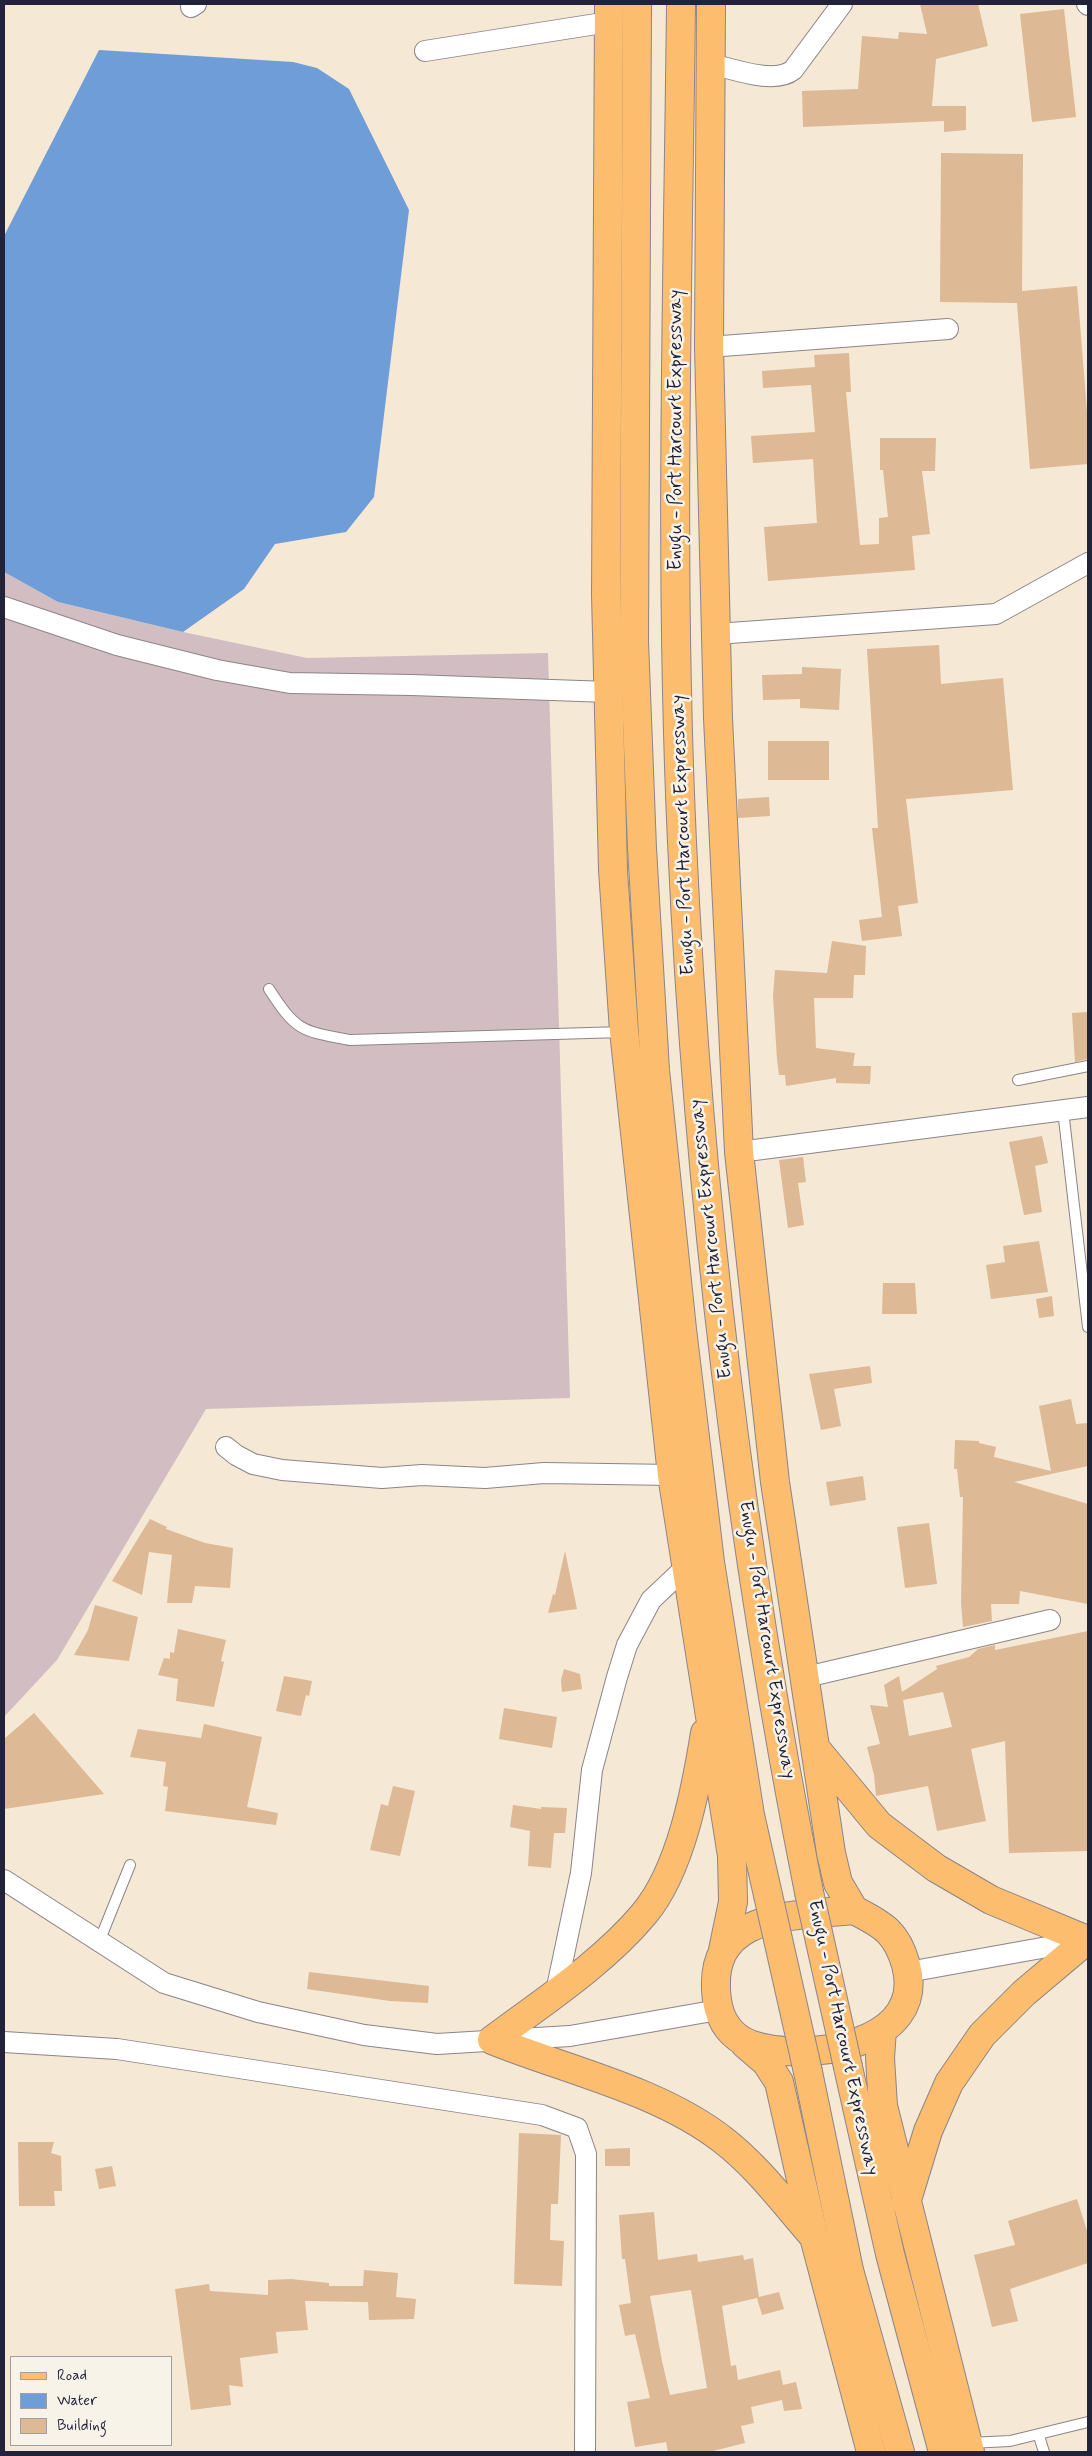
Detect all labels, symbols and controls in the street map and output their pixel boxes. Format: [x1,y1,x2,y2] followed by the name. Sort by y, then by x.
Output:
[666,289,688,571] street label: Enugu - Port Harcourt Expressway
[668,694,700,976] street label: Enugu - Port Harcourt Expressway
[686,1098,738,1380] street label: Enugu - Port Harcourt Expressway
[733,1499,799,1781] street label: Enugu - Port Harcourt Expressway
[802,1898,882,2178] street label: Enugu - Port Harcourt Expressway
[10,2356,172,2446] legend
[57,2366,87,2386] text: Road
[57,2391,97,2411] text: Water
[57,2416,107,2436] text: Building

